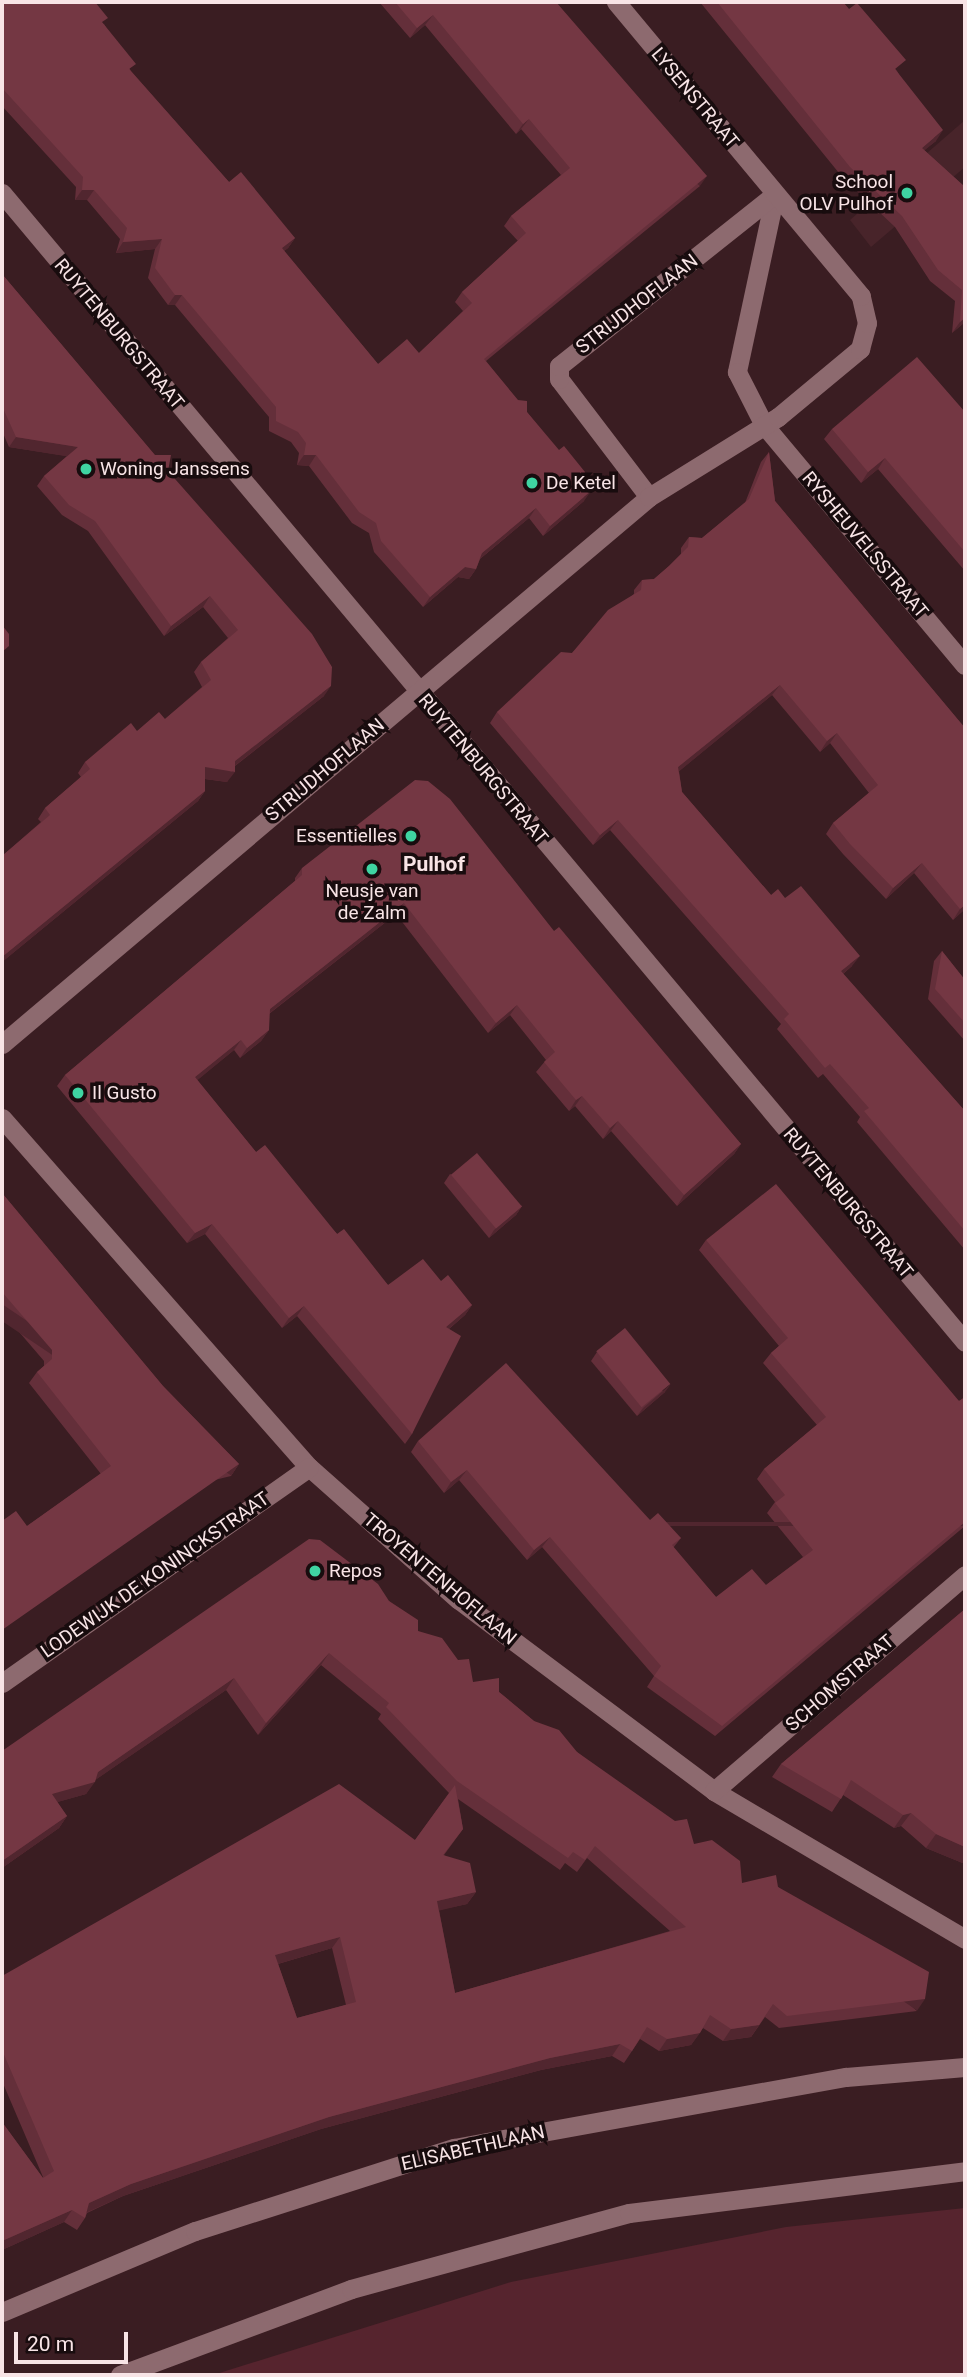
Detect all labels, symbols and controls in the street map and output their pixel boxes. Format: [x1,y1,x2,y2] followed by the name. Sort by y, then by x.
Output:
[646,43,744,153] street label: LYSENSTRAAT
[800,171,893,215] place label: School OLV Pulhof
[899,185,915,201] marker: School OLV Pulhof
[572,249,702,359] street label: STRIJDHOFLAAN
[49,254,189,414] street label: RUYTENBURGSTRAAT
[100,458,250,480] place label: Woning Janssens
[78,461,94,477] marker: Woning Janssens
[797,467,933,623] street label: RYSHEUVELSSTRAAT
[546,472,616,494] place label: De Ketel
[524,475,540,491] marker: De Ketel
[413,689,553,849] street label: RUYTENBURGSTRAAT
[261,714,389,826] street label: STRIJDHOFLAAN
[296,825,397,847] place label: Essentielles
[403,828,419,844] marker: Essentielles
[403,851,465,877] district label: Pulhof
[364,861,380,877] marker: Neusje van de Zalm
[325,880,419,924] place label: Neusje van de Zalm
[92,1082,157,1104] place label: Il Gusto
[70,1085,86,1101] marker: Il Gusto
[778,1123,918,1283] street label: RUYTENBURGSTRAAT
[36,1487,274,1663] street label: LODEWIJK DE KONINCKSTRAAT
[359,1508,521,1650] street label: TROYENTENHOFLAAN
[329,1560,382,1582] place label: Repos
[307,1563,323,1579] marker: Repos
[781,1630,899,1736] street label: SCHOMSTRAAT
[399,2120,547,2176] street label: ELISABETHLAAN
[18,2318,131,2362] scale bar
[27,2332,74,2356] text: 20 m

